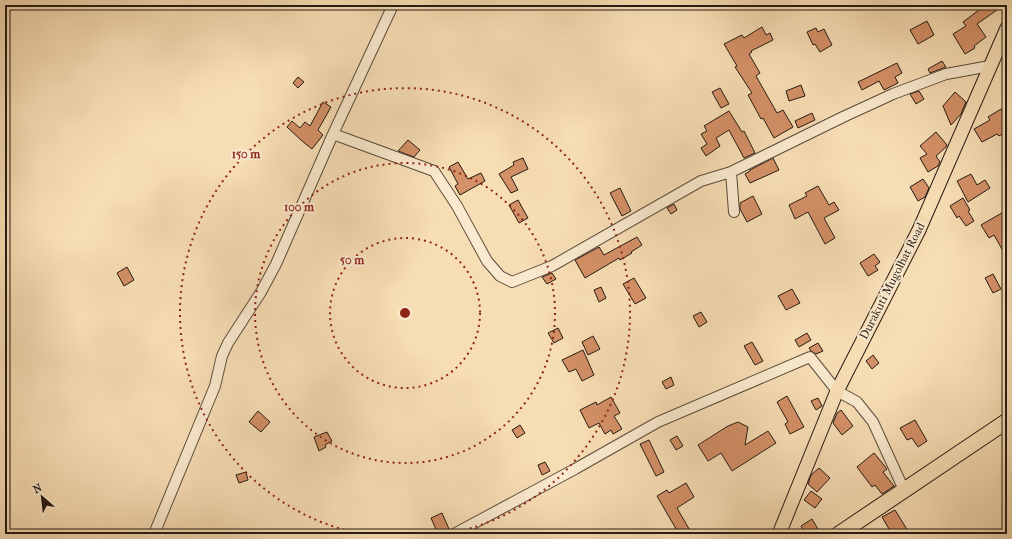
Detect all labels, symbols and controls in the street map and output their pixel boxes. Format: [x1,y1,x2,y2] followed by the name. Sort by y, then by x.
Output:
[232,147,261,161] text: 150 m
[284,200,315,214] text: 100 m
[856,220,928,342] street label: Durakuti Mugolhat Road
[340,253,365,267] text: 50 m
[398,306,412,320] centre of rings
[22,477,62,517] north arrow
[31,481,45,496] text: N

